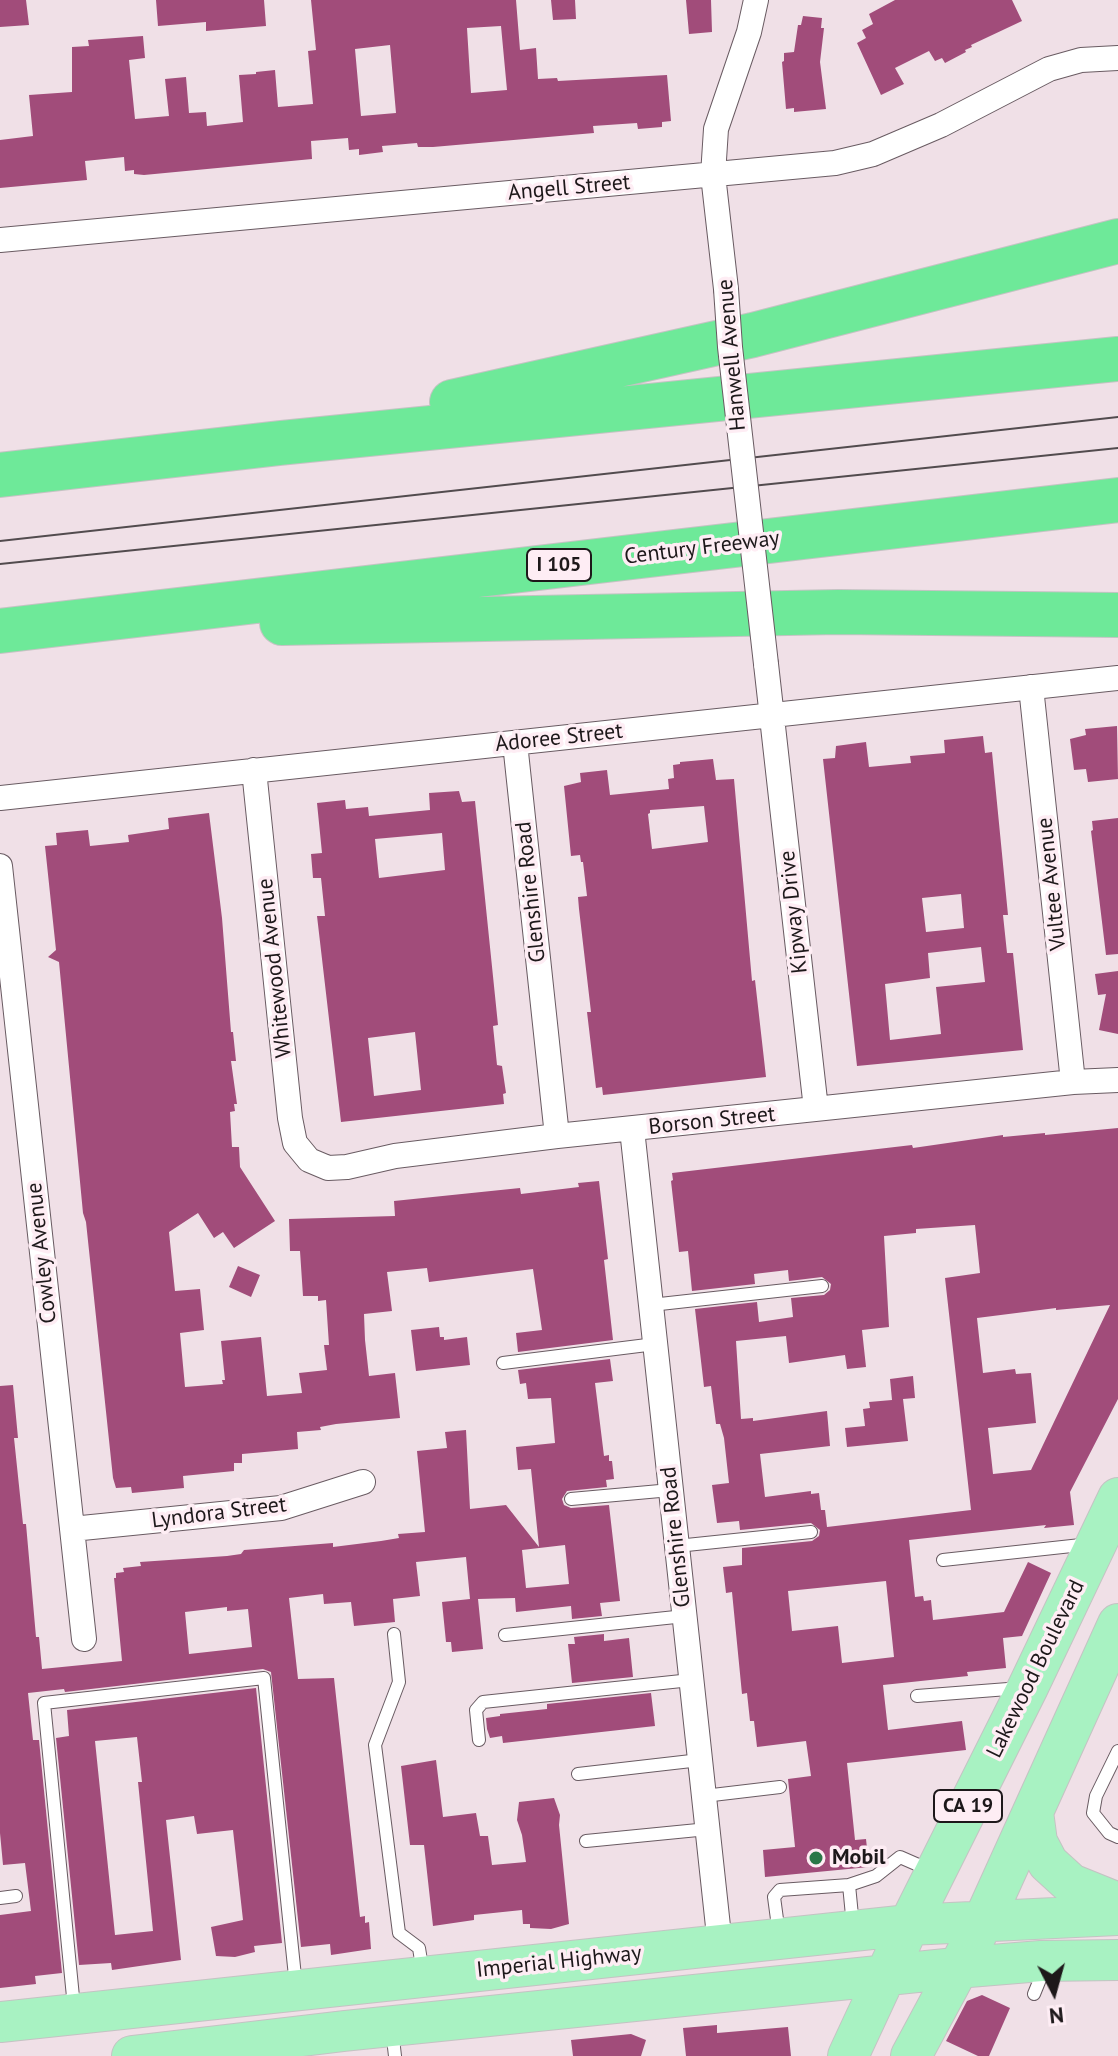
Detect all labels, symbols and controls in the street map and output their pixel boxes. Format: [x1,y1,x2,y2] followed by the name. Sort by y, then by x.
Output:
[507,169,631,207] street label: Angell Street
[712,278,752,432] street label: Hanwell Avenue
[623,525,781,571] street label: Century Freeway
[527,549,591,581] road number: I 105
[494,718,624,758] street label: Adoree Street
[1032,816,1072,952] street label: Vultee Avenue
[510,820,552,964] street label: Glenshire Road
[774,849,814,975] street label: Kipway Drive
[252,877,298,1059] street label: Whitewood Avenue
[647,1101,777,1141] street label: Borson Street
[21,1181,63,1325] street label: Cowley Avenue
[655,1465,697,1609] street label: Glenshire Road
[150,1492,288,1534] street label: Lyndora Street
[981,1576,1091,1762] street label: Lakewood Boulevard
[934,1790,1002,1822] road number: CA 19
[832,1845,886,1871] place label: Mobil
[807,1849,825,1867] marker: Mobil
[475,1940,643,1984] street label: Imperial Highway
[1014,1952,1094,2032] north arrow
[1048,2001,1065,2031] text: N

